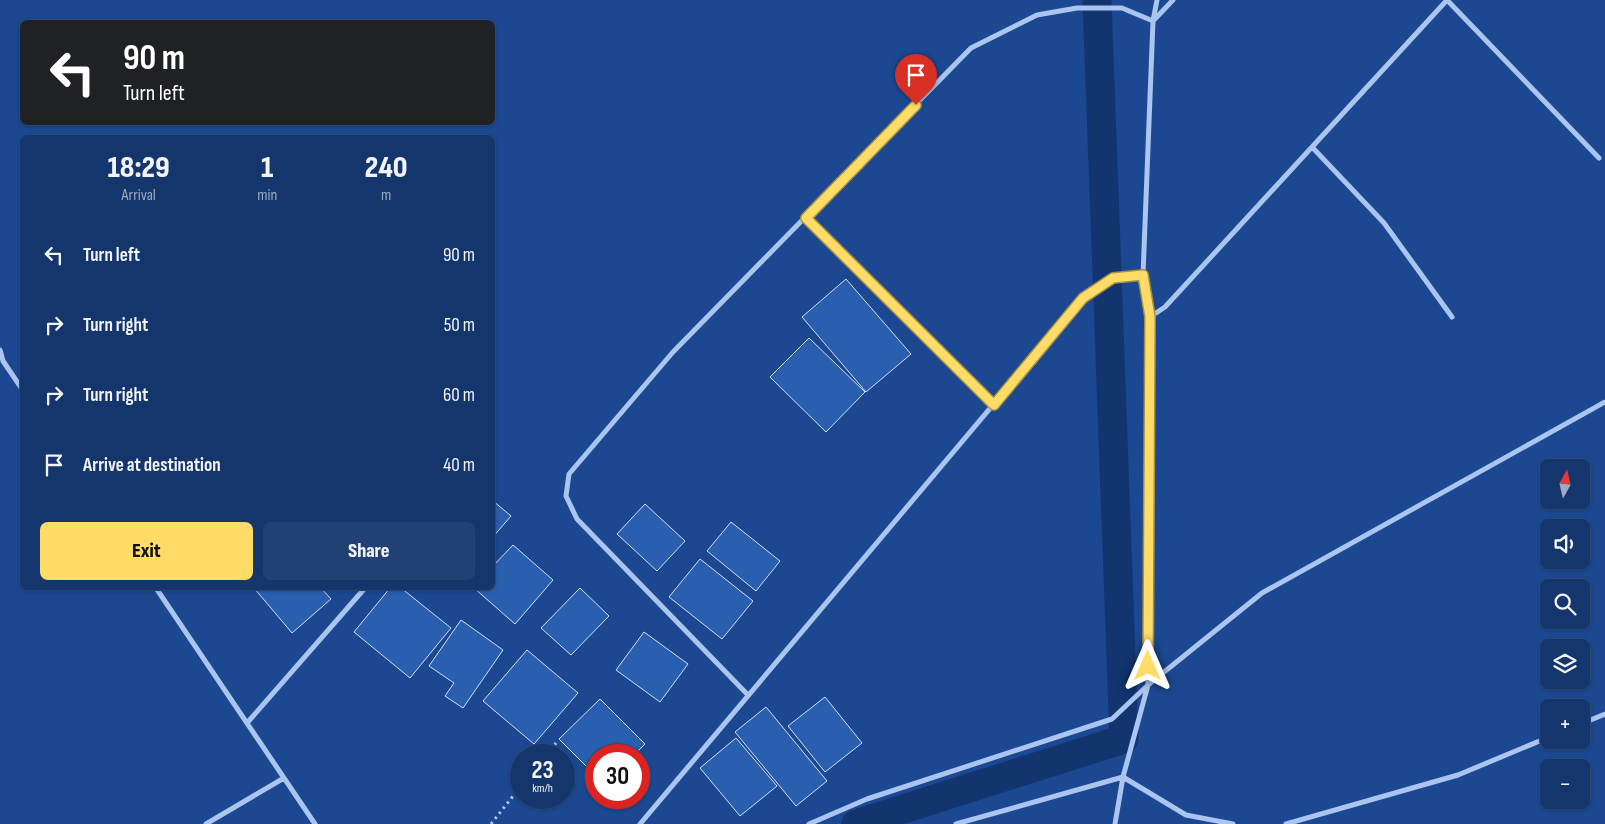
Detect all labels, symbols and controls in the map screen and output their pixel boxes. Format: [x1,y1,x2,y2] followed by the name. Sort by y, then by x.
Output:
[123,37,185,80] text: 90 m
[40,40,105,105] icon: left
[895,54,937,105] pin
[902,61,930,89] icon: arrive
[123,80,185,107] text: Turn left
[107,150,170,186] text: 18:29
[261,150,273,186] text: 1
[365,150,408,186] text: 240
[121,186,156,205] text: Arrival
[257,186,277,205] text: min
[381,186,391,205] text: m
[40,241,68,269] icon: left
[83,244,140,267] text: Turn left
[443,244,475,267] text: 90 m
[40,311,68,339] icon: right
[83,314,148,337] text: Turn right
[444,314,475,337] text: 50 m
[40,381,68,409] icon: right
[83,384,148,407] text: Turn right
[443,384,475,407] text: 60 m
[40,451,68,479] icon: arrive
[83,454,221,477] text: Arrive at destination
[443,454,475,477] text: 40 m
[1540,459,1590,509] north arrow
[1540,459,1590,809] map controls
[1540,519,1590,569] button: sound
[40,522,253,580] button: Exit
[263,522,475,580] button: Share
[1540,579,1590,629] button: search
[1121,639,1173,691] position arrow
[1540,639,1590,689] button: layers
[1540,699,1590,749] button: +
[585,744,650,809] speed limit sign: 30
[531,755,554,786] text: 23
[1540,759,1590,809] button: −
[532,781,553,796] text: km/h

